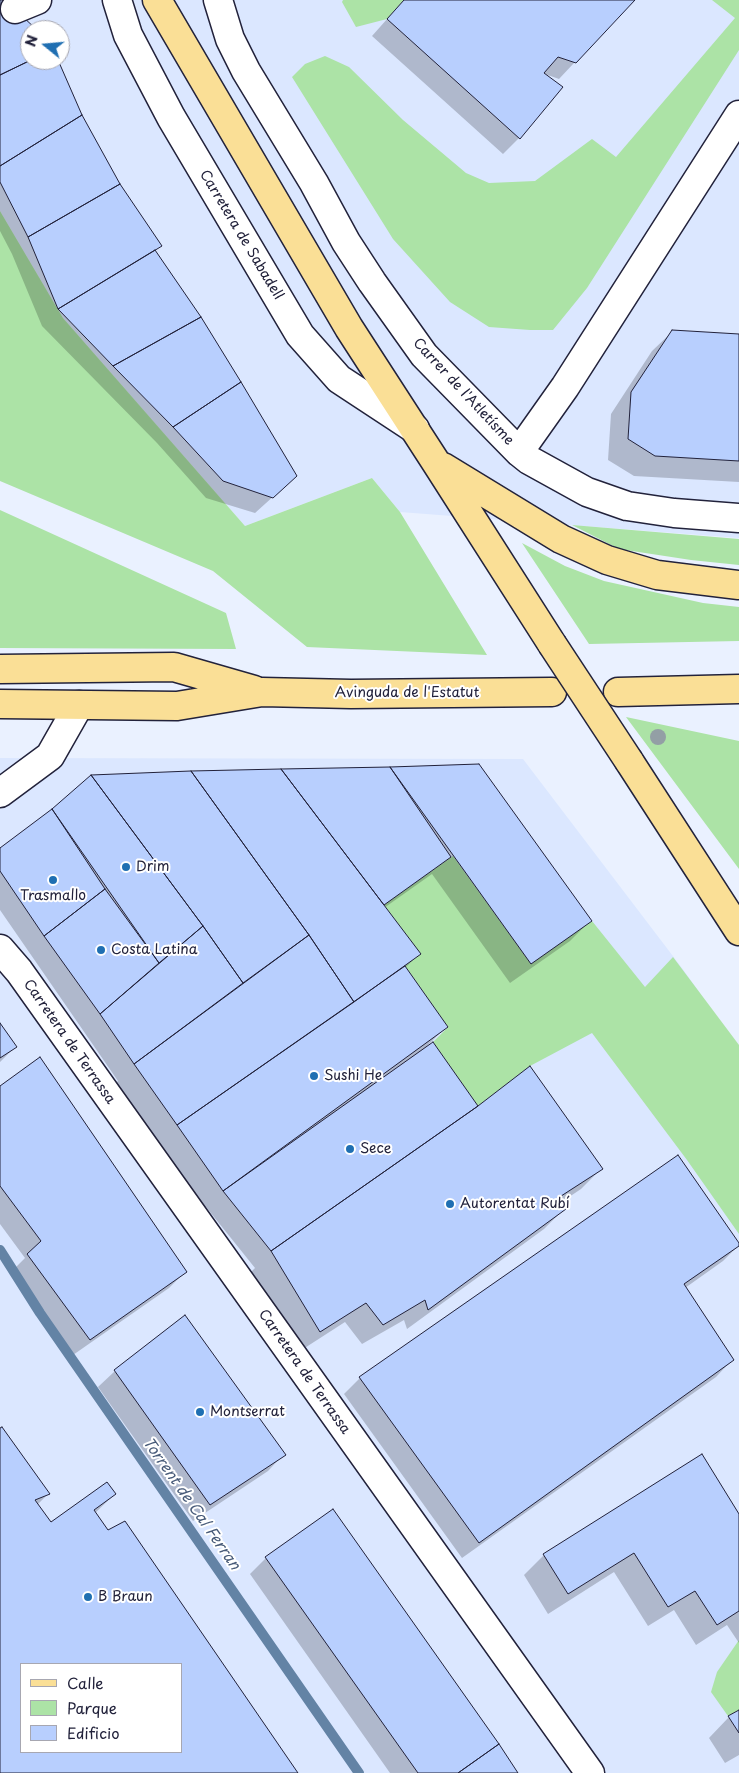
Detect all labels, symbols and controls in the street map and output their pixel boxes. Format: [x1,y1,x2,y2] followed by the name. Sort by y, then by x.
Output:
[20,20,70,70] north arrow
[19,32,43,49] text: N
[196,167,286,303] street label: Carretera de Sabadell
[409,335,517,449] street label: Carrer de l'Atletísme
[335,685,479,701] street label: Avinguda de l'Estatut
[136,859,170,875] place label: Drim
[120,861,132,873] marker: Drim
[47,874,59,886] marker: Trasmallo
[20,888,86,904] place label: Trasmallo
[111,942,197,958] place label: Costa Latina
[95,944,107,956] marker: Costa Latina
[20,976,118,1108] street label: Carretera de Terrassa
[324,1068,382,1084] place label: Sushi He
[308,1070,320,1082] marker: Sushi He
[360,1141,391,1157] place label: Sece
[344,1143,356,1155] marker: Sece
[460,1196,570,1212] place label: Autorentat Rubí
[444,1198,456,1210] marker: Autorentat Rubí
[255,1306,353,1438] street label: Carretera de Terrassa
[210,1404,285,1420] place label: Montserrat
[194,1406,206,1418] marker: Montserrat
[138,1434,244,1574] water label: Torrent de Cal Ferran
[98,1589,153,1605] place label: B Braun
[82,1591,94,1603] marker: B Braun
[20,1663,182,1753] legend
[67,1671,104,1694] text: Calle
[67,1696,117,1719] text: Parque
[67,1721,120,1744] text: Edificio

